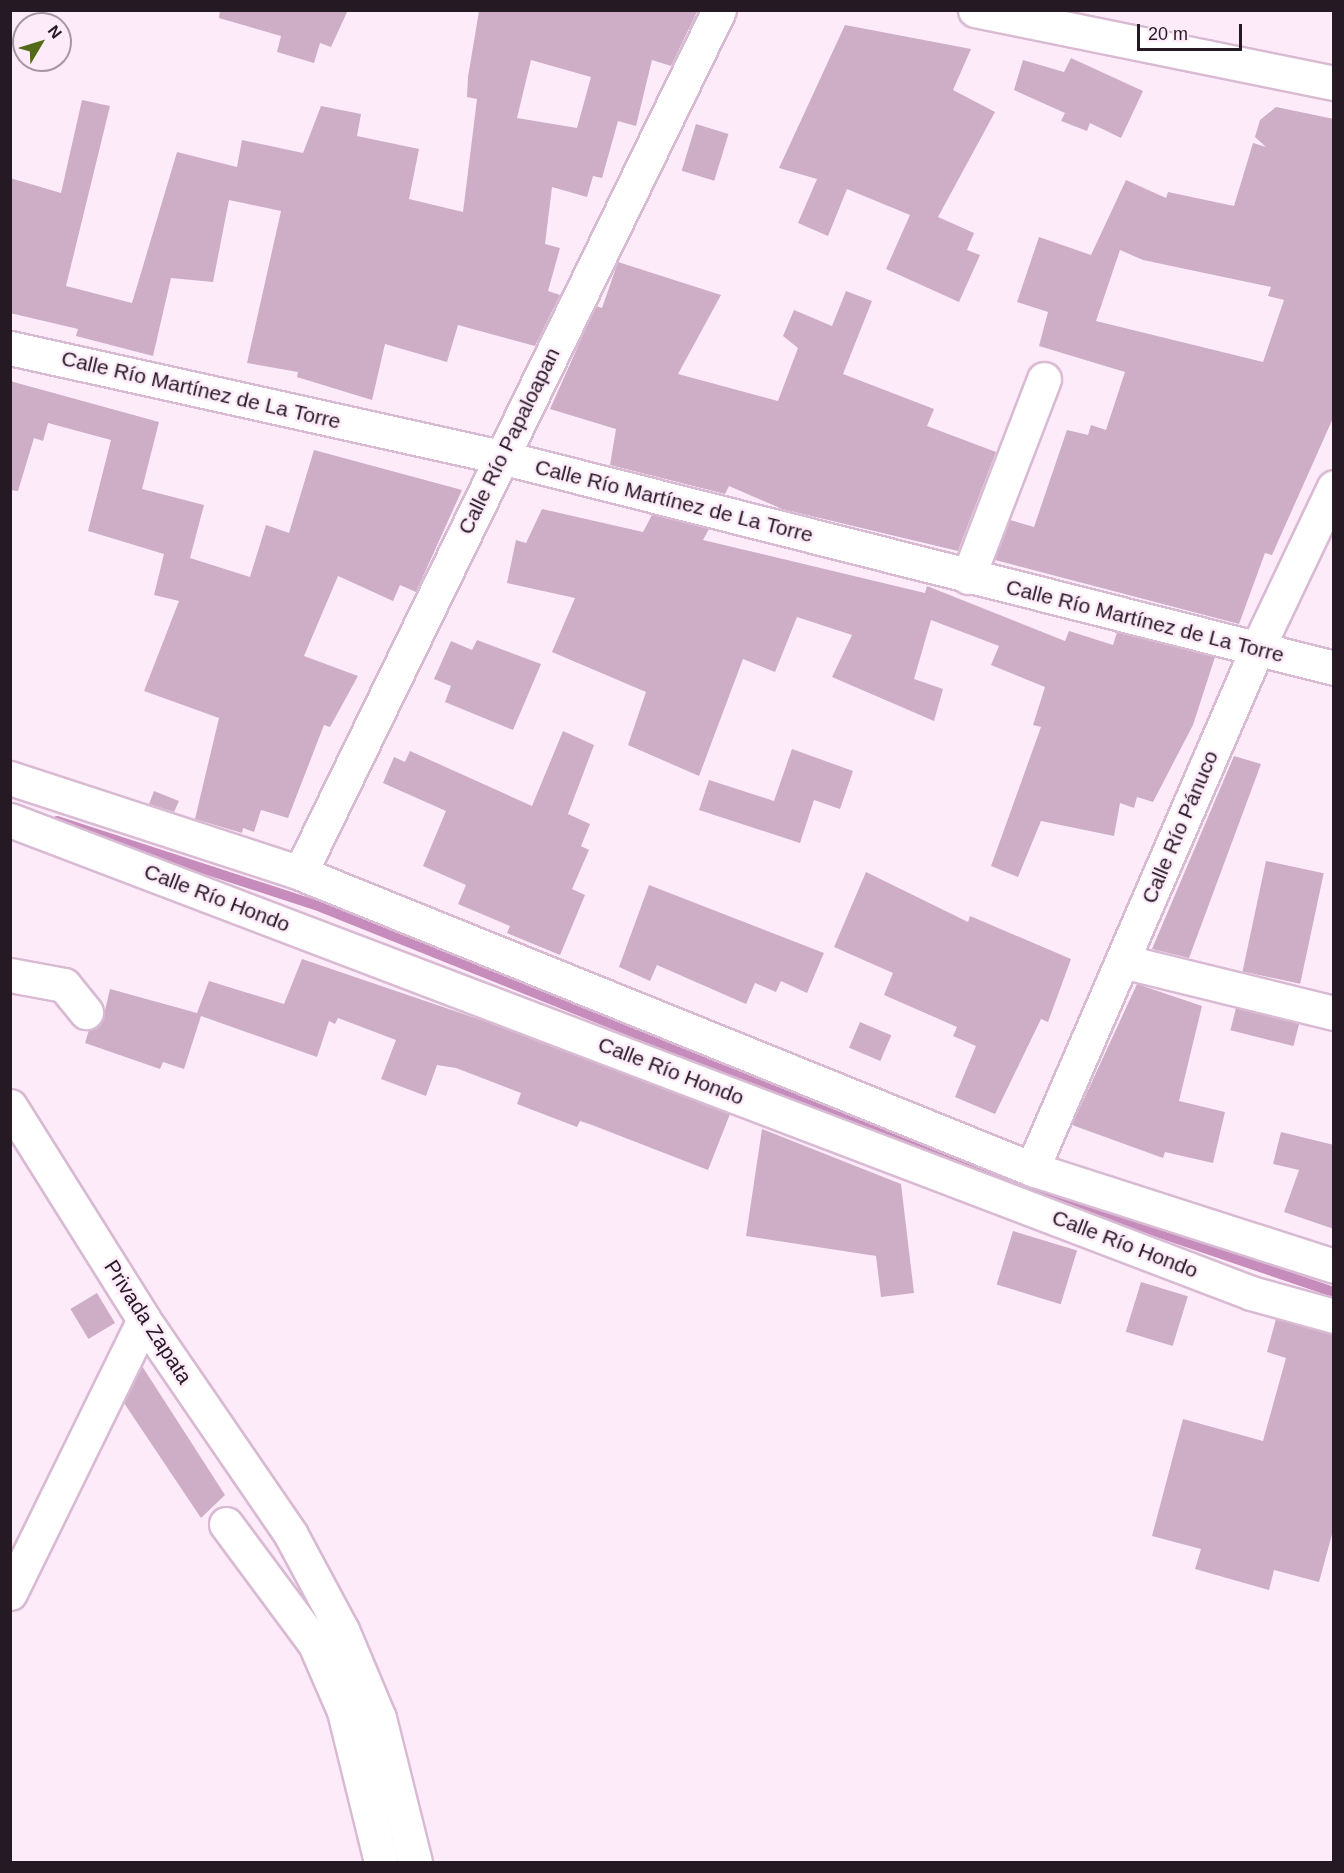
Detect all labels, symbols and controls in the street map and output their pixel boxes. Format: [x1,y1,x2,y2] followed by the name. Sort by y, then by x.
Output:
[12,12,72,72] north arrow
[1140,12,1245,50] scale bar
[45,22,65,42] text: N
[1148,24,1188,44] text: 20 m
[453,344,565,538] street label: Calle Río Papaloapan
[59,346,343,434] street label: Calle Río Martínez de La Torre
[532,454,816,548] street label: Calle Río Martínez de La Torre
[1003,574,1287,668] street label: Calle Río Martínez de La Torre
[1136,747,1224,907] street label: Calle Río Pánuco
[141,859,293,937] street label: Calle Río Hondo
[595,1032,747,1110] street label: Calle Río Hondo
[1049,1205,1201,1283] street label: Calle Río Hondo
[99,1255,197,1389] street label: Privada Zapata

